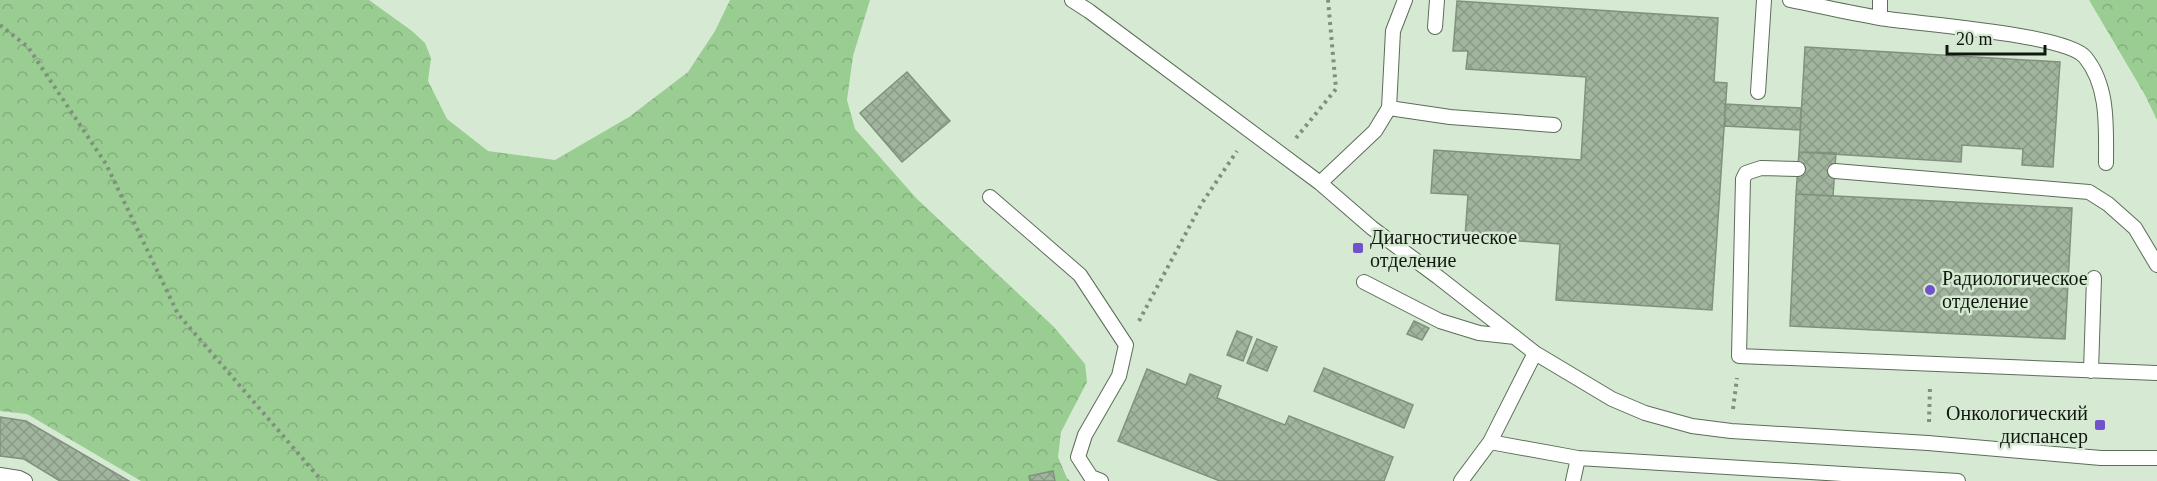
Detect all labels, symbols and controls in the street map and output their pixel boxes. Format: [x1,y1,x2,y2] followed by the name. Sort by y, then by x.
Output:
[1947,18,2044,56] scale bar
[1956,29,1993,49] text: 20 m
[1370,226,1517,272] place label: Диагностическое отделение
[1351,241,1365,255] marker: Диагностическое отделение
[1942,267,2088,313] place label: Радиологическое отделение
[1923,283,1937,297] marker: Радиологическое отделение
[1946,402,2088,448] place label: Онкологический диспансер
[2093,418,2107,432] marker: Онкологический диспансер

